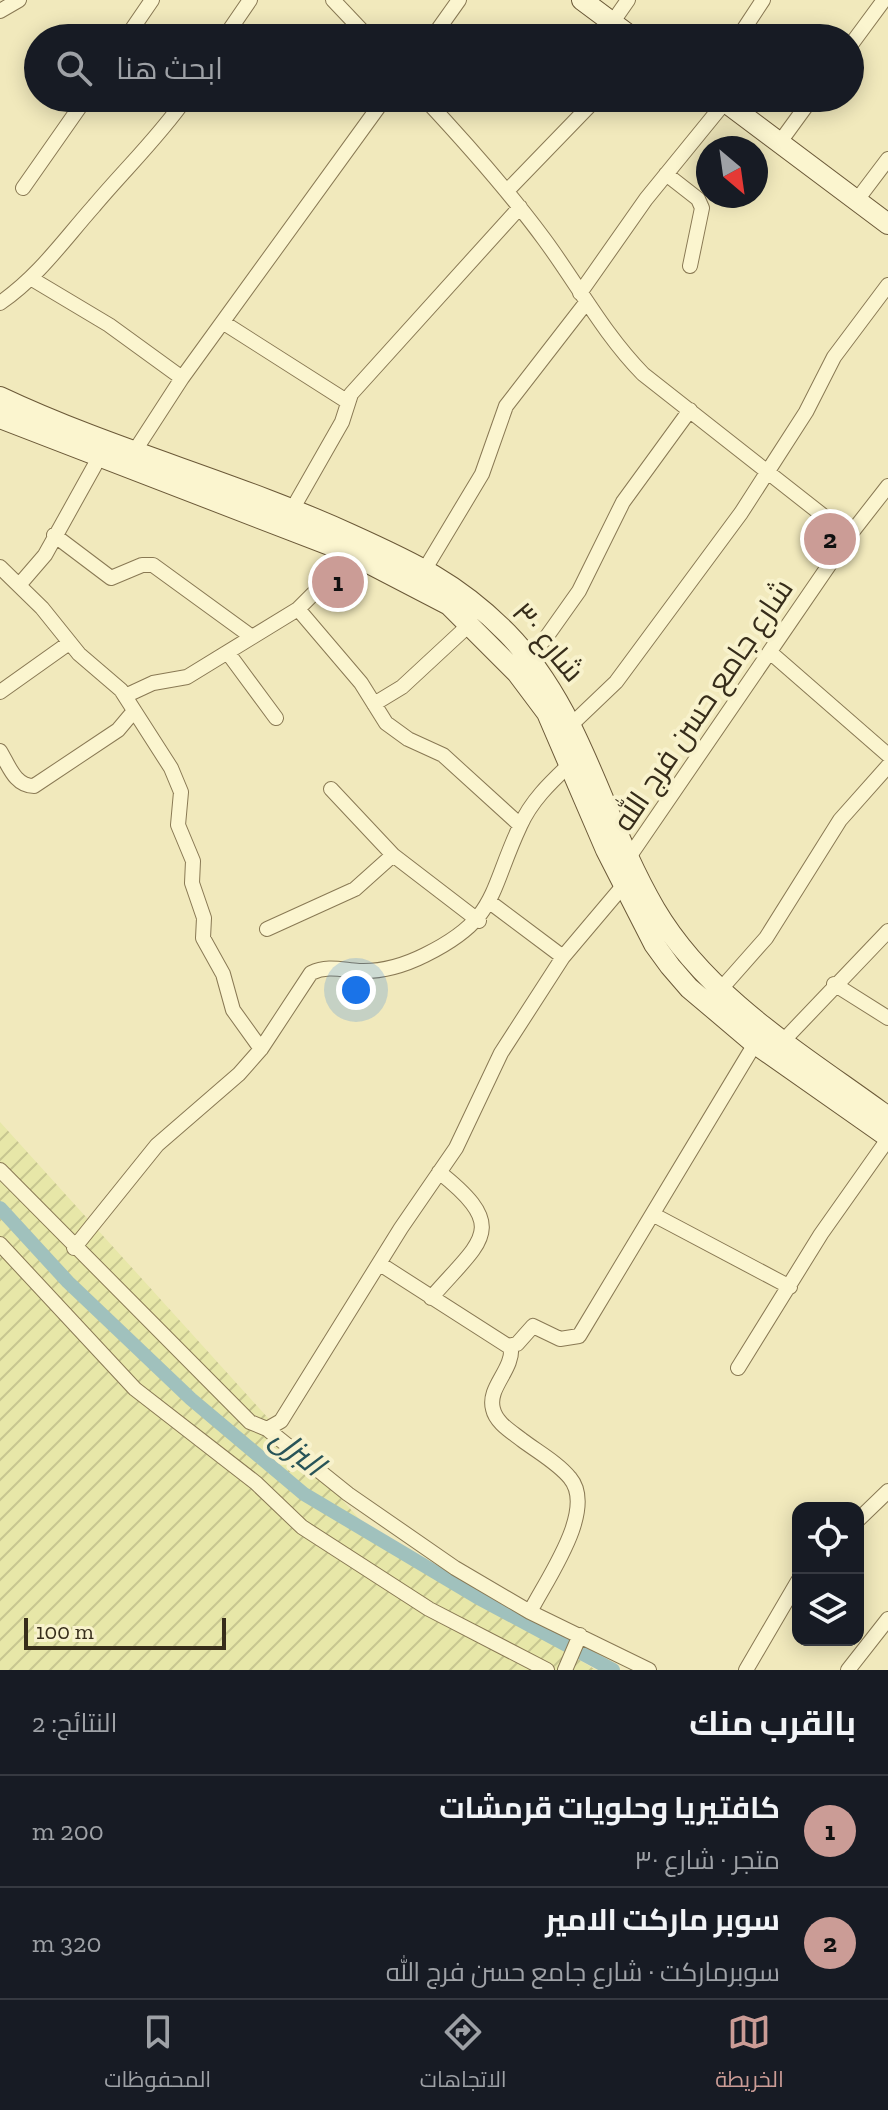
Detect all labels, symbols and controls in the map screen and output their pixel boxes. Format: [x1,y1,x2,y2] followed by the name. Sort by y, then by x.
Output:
[24,24,864,112] search box
[52,46,96,90] icon: search
[116,51,223,87] text: ابحث هنا
[696,136,768,208] north arrow
[804,509,856,569] pin: 2
[312,552,364,612] pin: 1
[604,571,802,839] street label: شارع جامع حسن فرج الله
[503,595,592,690] street label: شارع ٣٠
[336,970,376,1010] your location
[264,1418,335,1486] water label: البزل
[792,1502,864,1646] map controls
[792,1502,864,1574] button: locate
[792,1574,864,1646] button: layers
[24,1614,226,1650] scale bar
[36,1618,94,1645] text: 100 m
[689,1703,856,1744] text: بالقرب منك
[32,1707,118,1739] text: النتائج: 2
[439,1790,780,1826] text: كافتيريا وحلويات قرمشات
[32,1815,104,1847] text: 200 m
[825,1815,835,1847] text: 1
[634,1844,780,1876] text: متجر · شارع ٣٠
[545,1902,780,1938] text: سوبر ماركت الامير
[32,1927,101,1959] text: 320 m
[823,1927,837,1959] text: 2
[386,1956,780,1988] text: سوبرماركت · شارع جامع حسن فرج الله
[104,2010,211,2100] tab: المحفوظات
[420,2010,507,2100] tab: الاتجاهات
[715,2010,784,2100] tab: الخريطة

